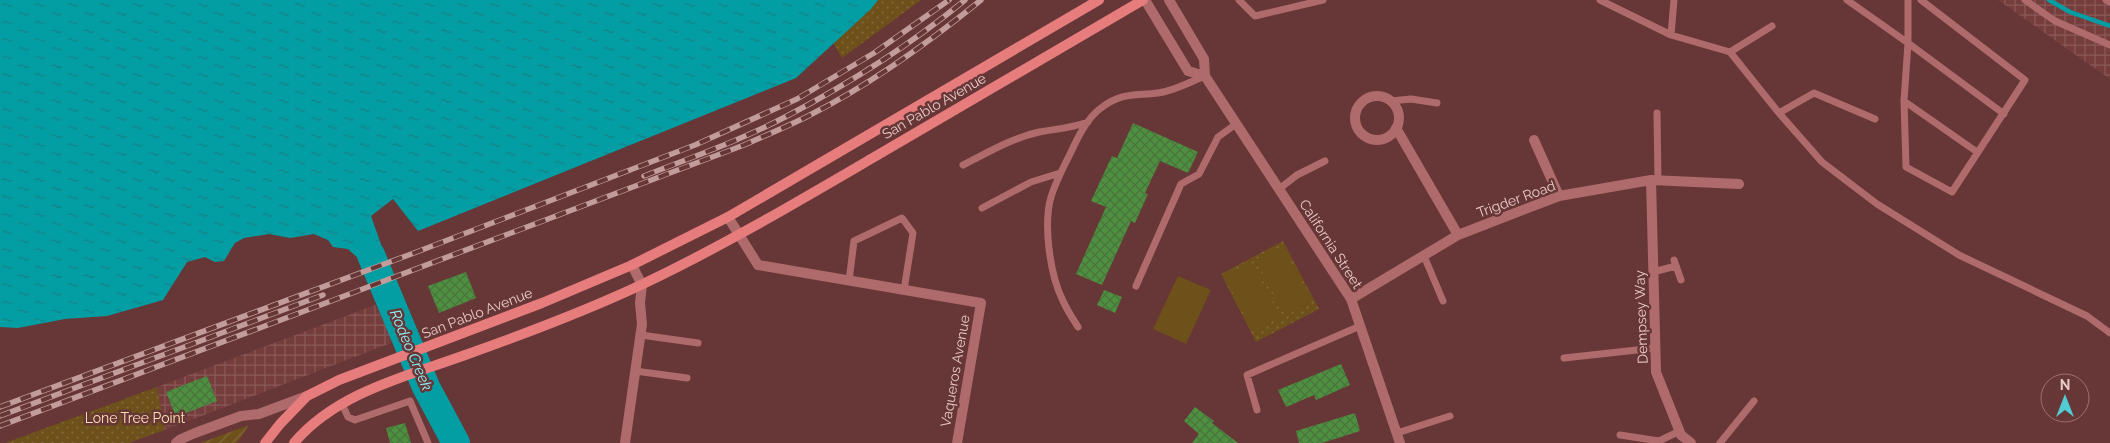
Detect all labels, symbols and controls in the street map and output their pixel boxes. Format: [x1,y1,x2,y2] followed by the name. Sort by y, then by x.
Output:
[879,70,989,142] street label: San Pablo Avenue
[1474,177,1558,221] street label: Trigder Road
[1296,196,1366,292] street label: California Street
[1631,269,1651,364] street label: Dempsey Way
[419,285,535,341] street label: San Pablo Avenue
[386,307,436,393] water label: Rodeo Creek
[937,314,973,428] street label: Vaqueros Avenue
[2040,373,2090,423] north arrow
[2060,377,2070,393] text: N
[85,410,186,426] park label: Lone Tree Point

